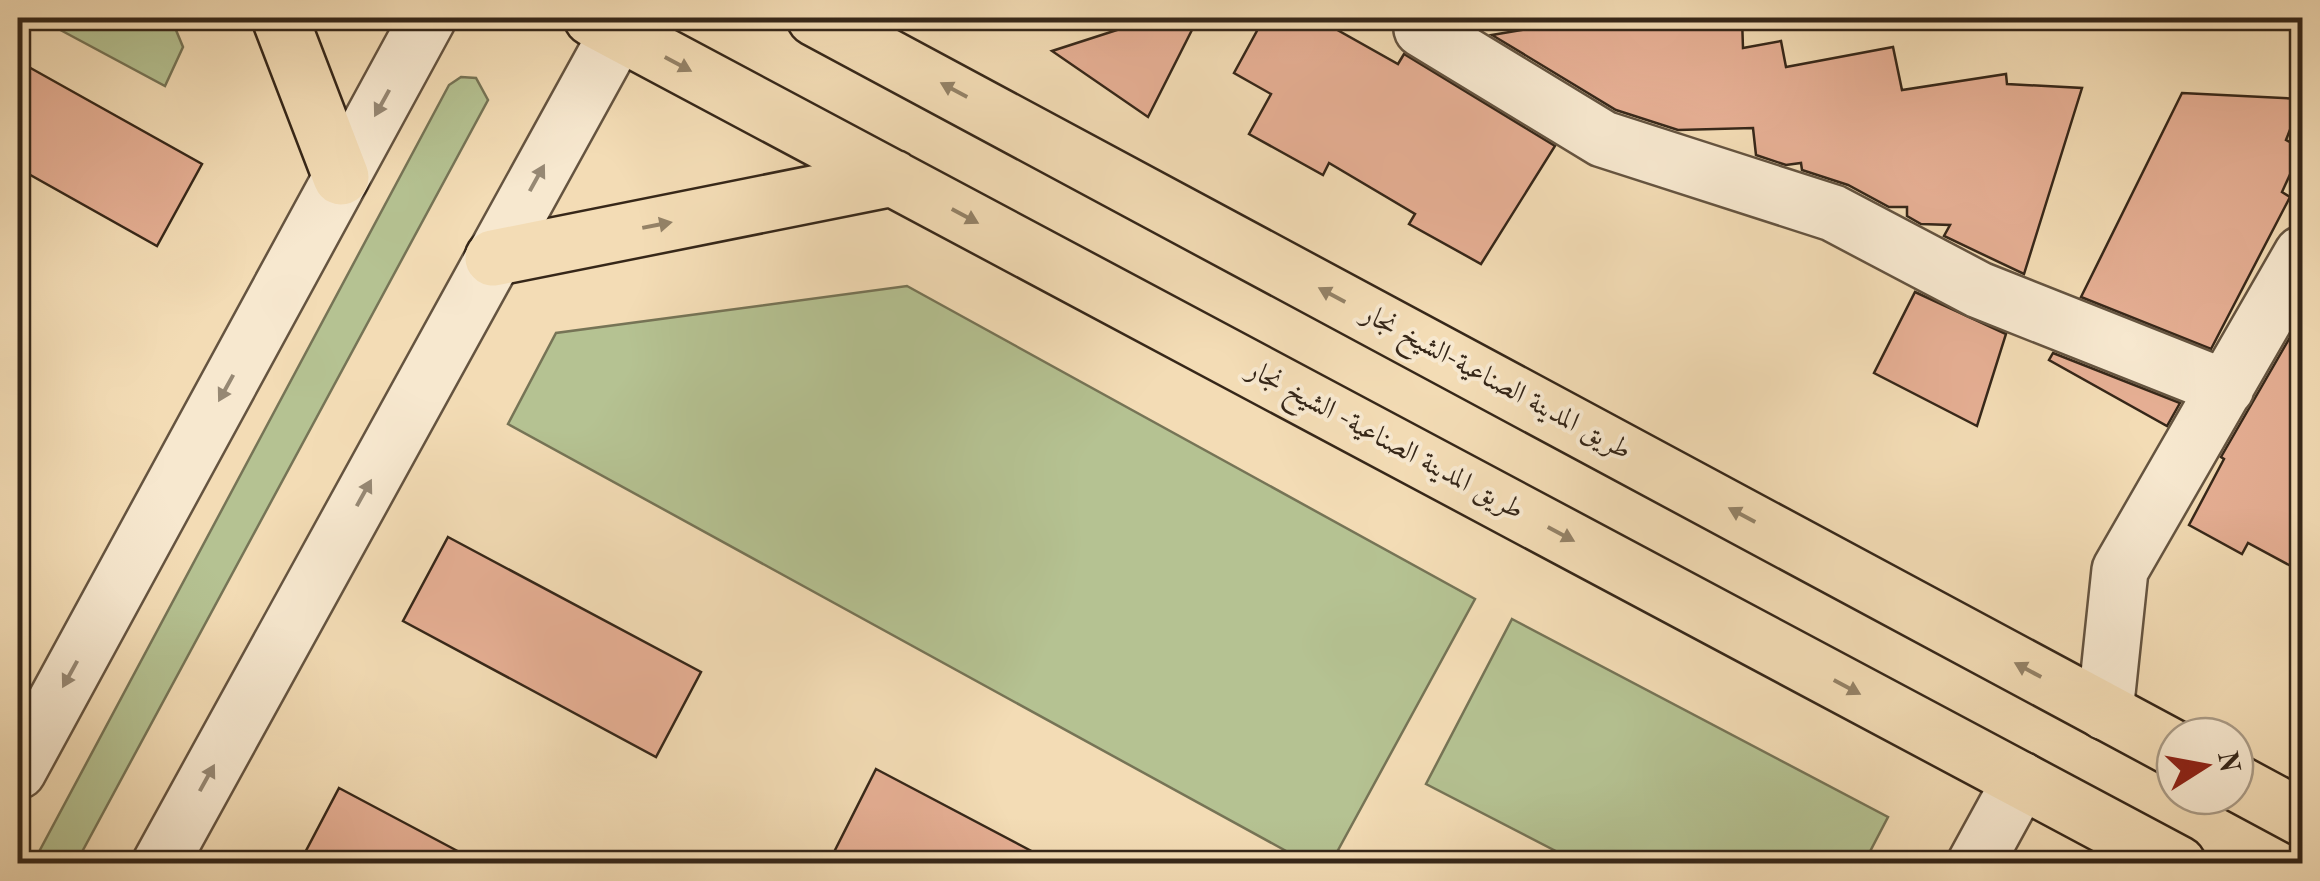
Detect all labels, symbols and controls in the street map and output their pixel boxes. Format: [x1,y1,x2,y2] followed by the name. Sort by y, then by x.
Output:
[664,55,693,72] one-way arrow
[940,82,968,100] one-way arrow
[373,89,391,117] one-way arrow
[529,163,546,192] one-way arrow
[951,207,979,225] one-way arrow
[642,217,673,233] one-way arrow
[1318,286,1347,303] one-way arrow
[1350,299,1635,473] street label: طريق المدينة الصناعية-الشيخ نجار
[1236,355,1528,533] street label: طريق المدينة الصناعية- الشيخ نجار
[218,374,235,403] one-way arrow
[355,479,372,508] one-way arrow
[1727,507,1756,524] one-way arrow
[1546,525,1575,542] one-way arrow
[62,659,79,688] one-way arrow
[2013,661,2042,678] one-way arrow
[1833,678,1862,695] one-way arrow
[2155,716,2255,816] north arrow
[2211,749,2242,776] text: N
[198,764,216,792] one-way arrow

